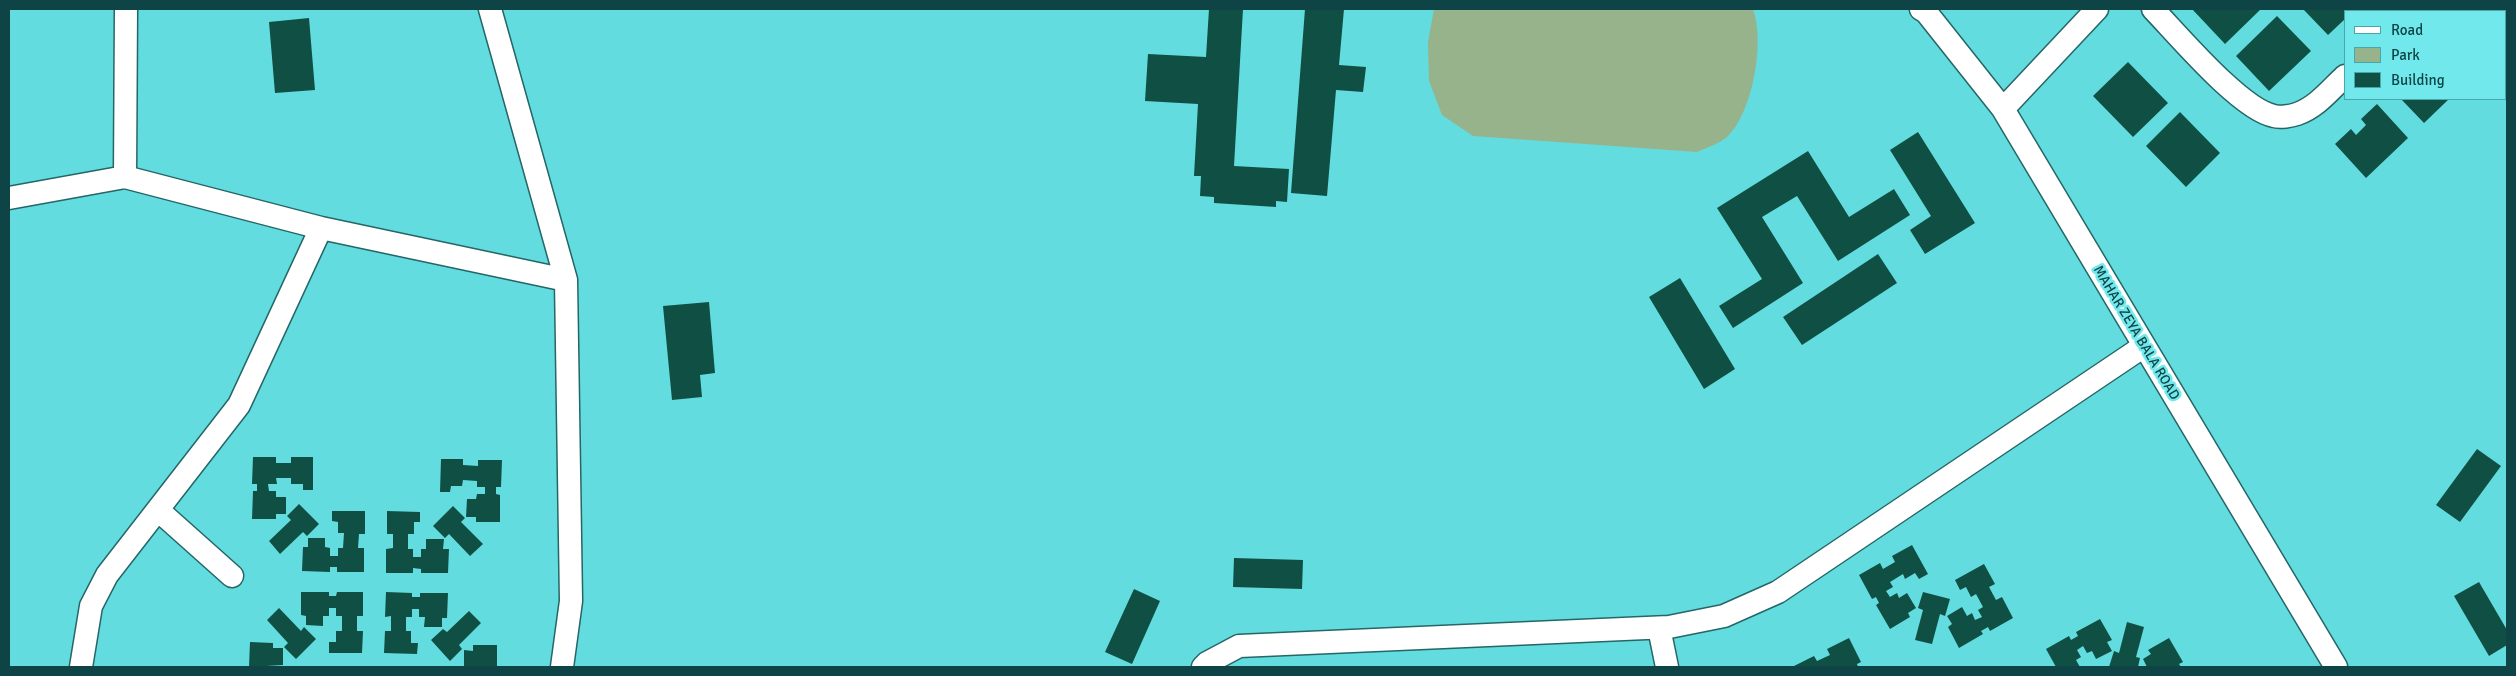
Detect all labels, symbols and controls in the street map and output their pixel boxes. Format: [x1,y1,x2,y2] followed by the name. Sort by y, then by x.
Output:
[2344,10,2506,100] legend
[2391,21,2423,39] text: Road
[2391,46,2420,64] text: Park
[2391,71,2445,89] text: Building
[2089,263,2183,403] street label: MAHAR ZEYA BALA ROAD

